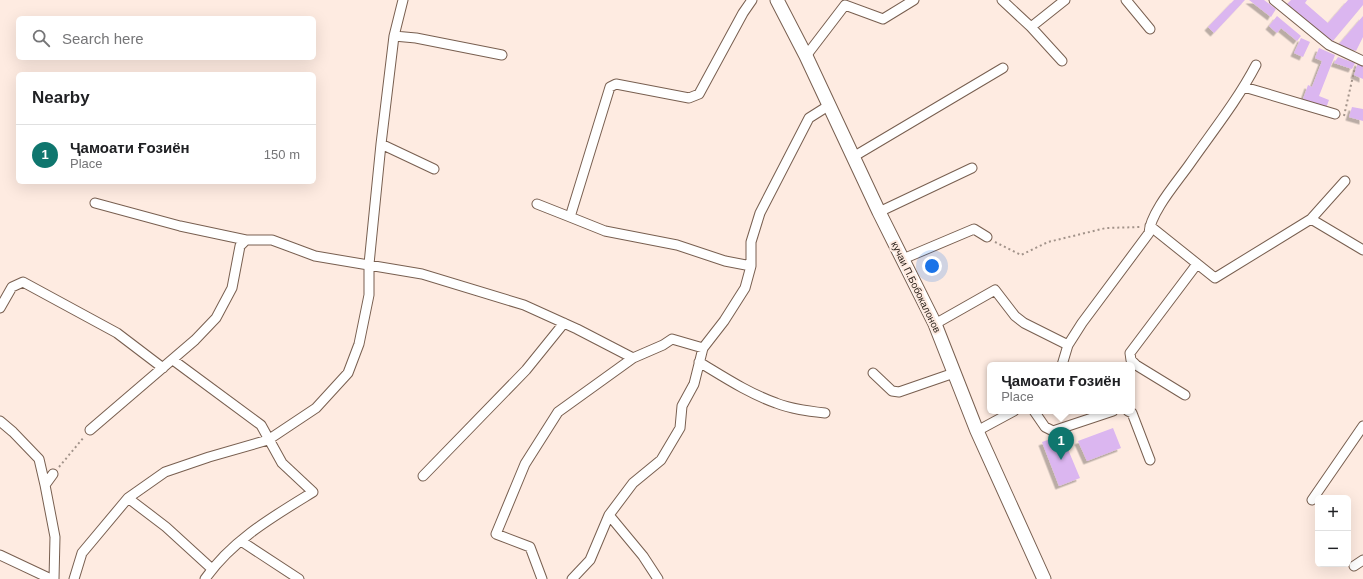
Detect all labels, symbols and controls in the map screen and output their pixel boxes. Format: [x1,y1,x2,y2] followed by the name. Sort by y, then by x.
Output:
[16,16,316,60] search box
[30,27,52,49] icon: search
[62,30,144,47] text: Search here
[32,88,90,107] text: Nearby
[70,139,190,156] text: Ҷамоати Ғозиён
[41,147,49,162] text: 1
[264,147,300,162] text: 150 m
[70,156,103,171] text: Place
[889,240,943,334] street label: кучаи П.Бобокалонов
[922,256,942,276] your location
[987,362,1135,414] popup
[1001,372,1121,389] text: Ҷамоати Ғозиён
[1001,389,1034,404] text: Place
[1048,427,1074,460] pin: 1
[1315,495,1351,567] map controls
[1315,495,1351,531] button: +
[1315,531,1351,567] button: −

